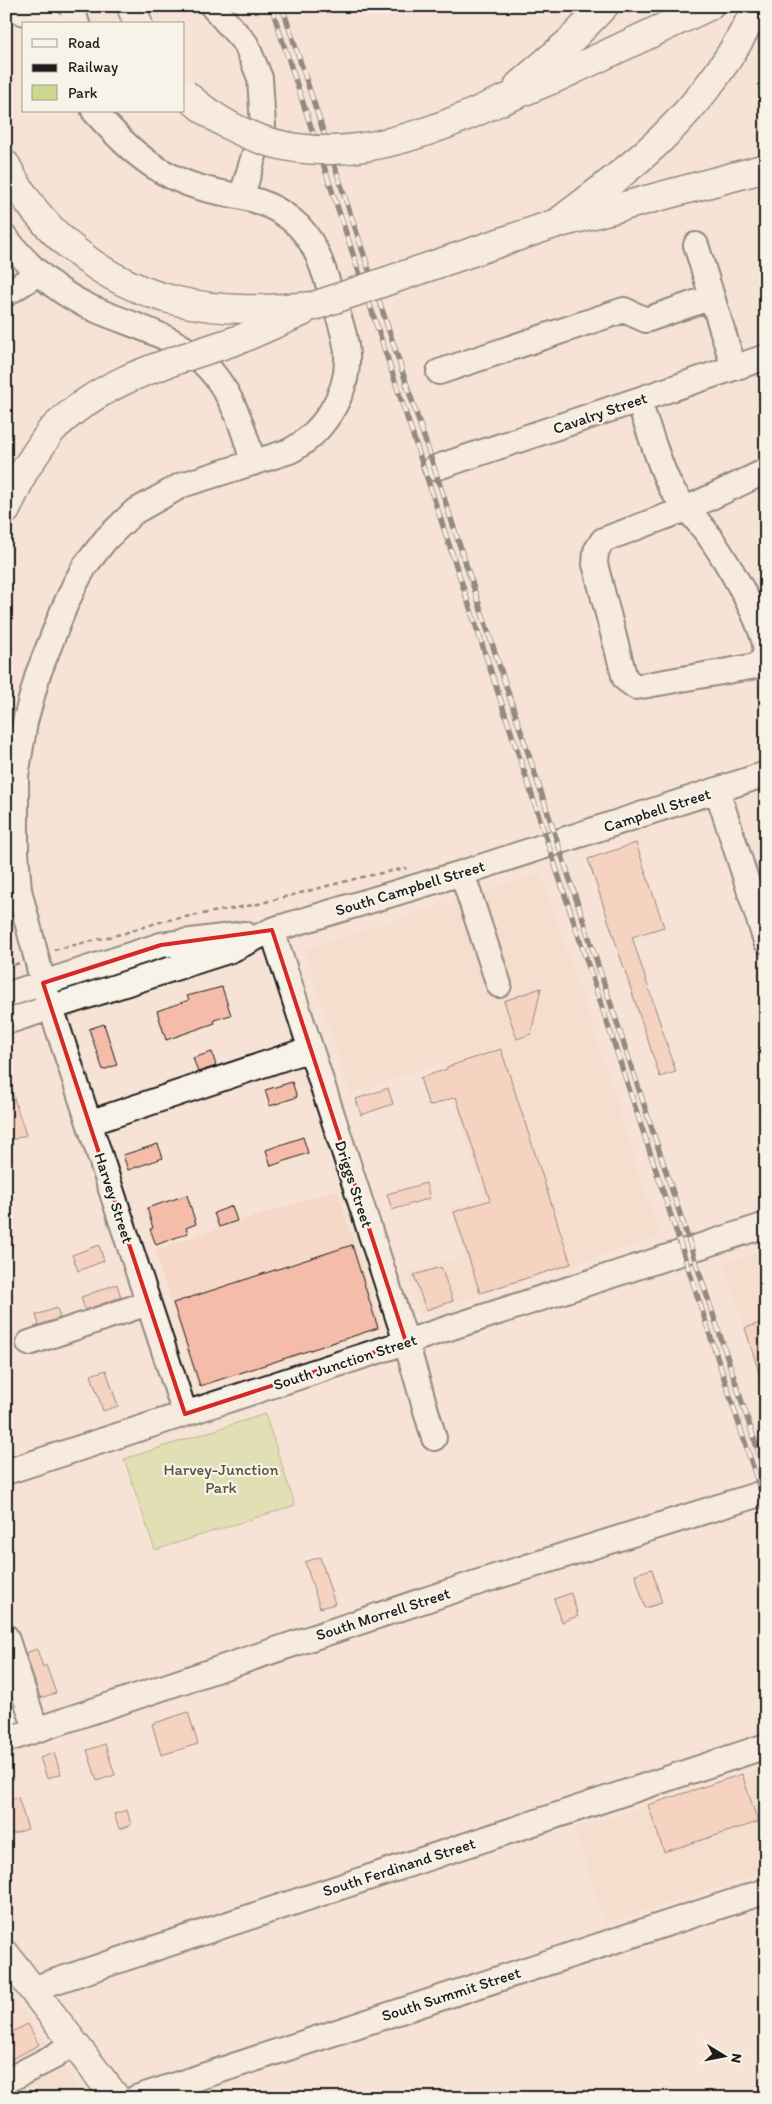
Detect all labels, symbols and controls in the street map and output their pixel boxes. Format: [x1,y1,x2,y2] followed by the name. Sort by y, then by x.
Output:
[22,22,185,112] legend
[68,34,101,52] text: Road
[68,58,118,76] text: Railway
[68,84,98,102] text: Park
[550,388,650,438] street label: Cavalry Street
[601,784,713,836] street label: Campbell Street
[333,856,487,920] street label: South Campbell Street
[331,1138,377,1230] street label: Driggs Street
[90,1150,138,1246] street label: Harvey Street
[271,1330,419,1394] street label: South Junction Street
[163,1460,279,1497] park label: Harvey-Junction Park
[313,1583,453,1645] street label: South Morrell Street
[320,1833,478,1901] street label: South Ferdinand Street
[379,1963,523,2025] street label: South Summit Street
[700,2032,750,2082] north arrow
[727,2052,746,2064] text: N

